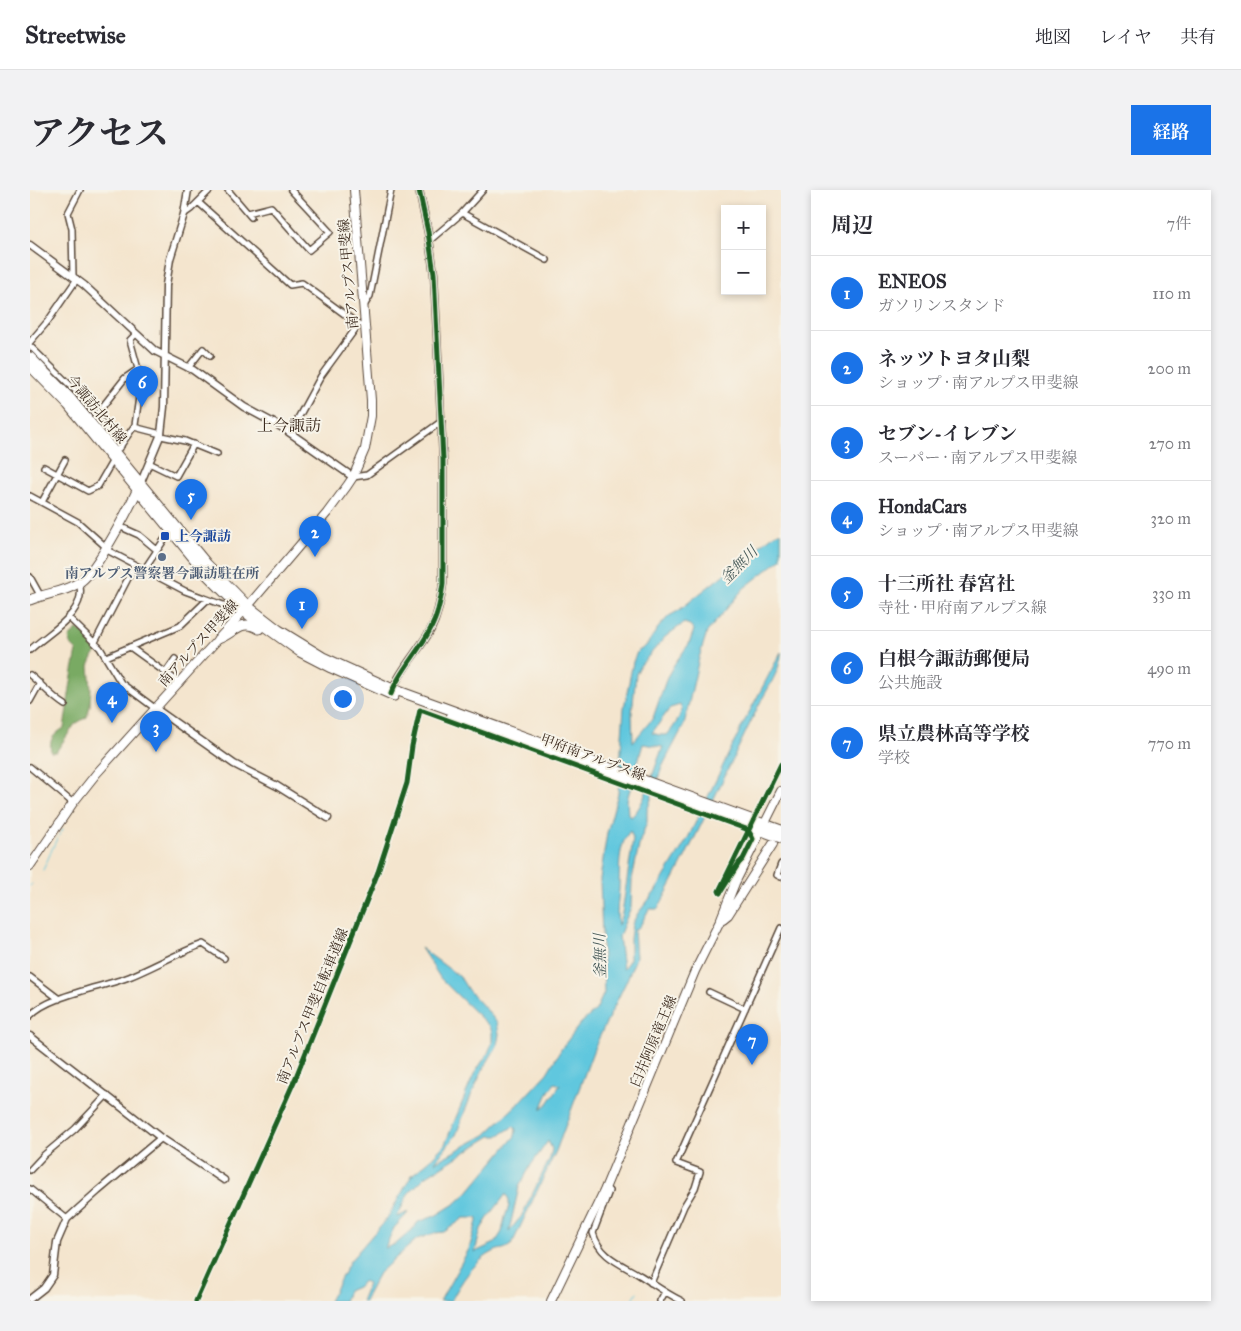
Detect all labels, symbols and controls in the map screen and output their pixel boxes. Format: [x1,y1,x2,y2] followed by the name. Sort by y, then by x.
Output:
[25,20,126,50] text: Streetwise
[1035,26,1071,48] text: 地図
[1099,26,1152,48] text: レイヤ
[1180,26,1216,48] text: 共有
[1131,105,1211,155] button: 経路
[30,112,169,155] text: アクセス
[721,205,766,295] map controls
[721,205,766,250] button: +
[831,212,873,238] text: 周辺
[1166,214,1191,233] text: 7件
[335,218,362,330] street label: 南アルプス甲斐線
[721,250,766,295] button: −
[878,270,947,293] text: ENEOS
[844,284,850,303] text: 1
[1152,284,1191,303] text: 110 m
[878,296,1006,315] text: ガソリンスタンド
[878,347,1030,370] text: ネッツトヨタ山梨
[843,359,851,378] text: 2
[1148,359,1191,378] text: 200 m
[126,366,158,407] pin: 6
[63,372,130,447] street label: 今諏訪北村線
[878,373,1079,392] text: ショップ · 南アルプス甲斐線
[257,416,321,435] district label: 上今諏訪
[878,422,1017,445] text: セブン-イレブン
[844,434,850,453] text: 3
[1149,434,1191,453] text: 270 m
[878,448,1078,467] text: スーパー · 南アルプス甲斐線
[175,479,207,520] pin: 5
[878,495,967,518] text: HondaCars
[843,509,851,528] text: 4
[1151,509,1191,528] text: 320 m
[299,516,331,557] pin: 2
[878,521,1079,540] text: ショップ · 南アルプス甲斐線
[175,528,231,545] place label: 上今諏訪
[159,530,171,542] marker: 上今諏訪
[717,541,763,587] water label: 釜無川
[156,551,168,563] marker: 南アルプス警察署今諏訪駐在所
[65,565,259,582] place label: 南アルプス警察署今諏訪駐在所
[878,572,1015,595] text: 十三所社 春宮社
[843,584,851,603] text: 5
[1152,584,1191,603] text: 330 m
[286,588,318,629] pin: 1
[155,596,242,690] street label: 南アルプス甲斐線
[878,598,1047,617] text: 寺社 · 甲府南アルプス線
[878,647,1030,670] text: 白根今諏訪郵便局
[843,659,851,678] text: 6
[1147,659,1191,678] text: 490 m
[878,673,942,692] text: 公共施設
[96,682,128,723] pin: 4
[330,686,356,712] your location
[140,711,172,752] pin: 3
[878,722,1030,745] text: 県立農林高等学校
[538,731,648,784] street label: 甲府南アルプス線
[843,734,851,753] text: 7
[1148,734,1191,753] text: 770 m
[878,748,910,767] text: 学校
[273,926,352,1087] street label: 南アルプス甲斐自転車道線
[591,931,609,979] water label: 釜無川
[626,993,680,1090] street label: 臼井阿原竜王線
[736,1024,768,1065] pin: 7

